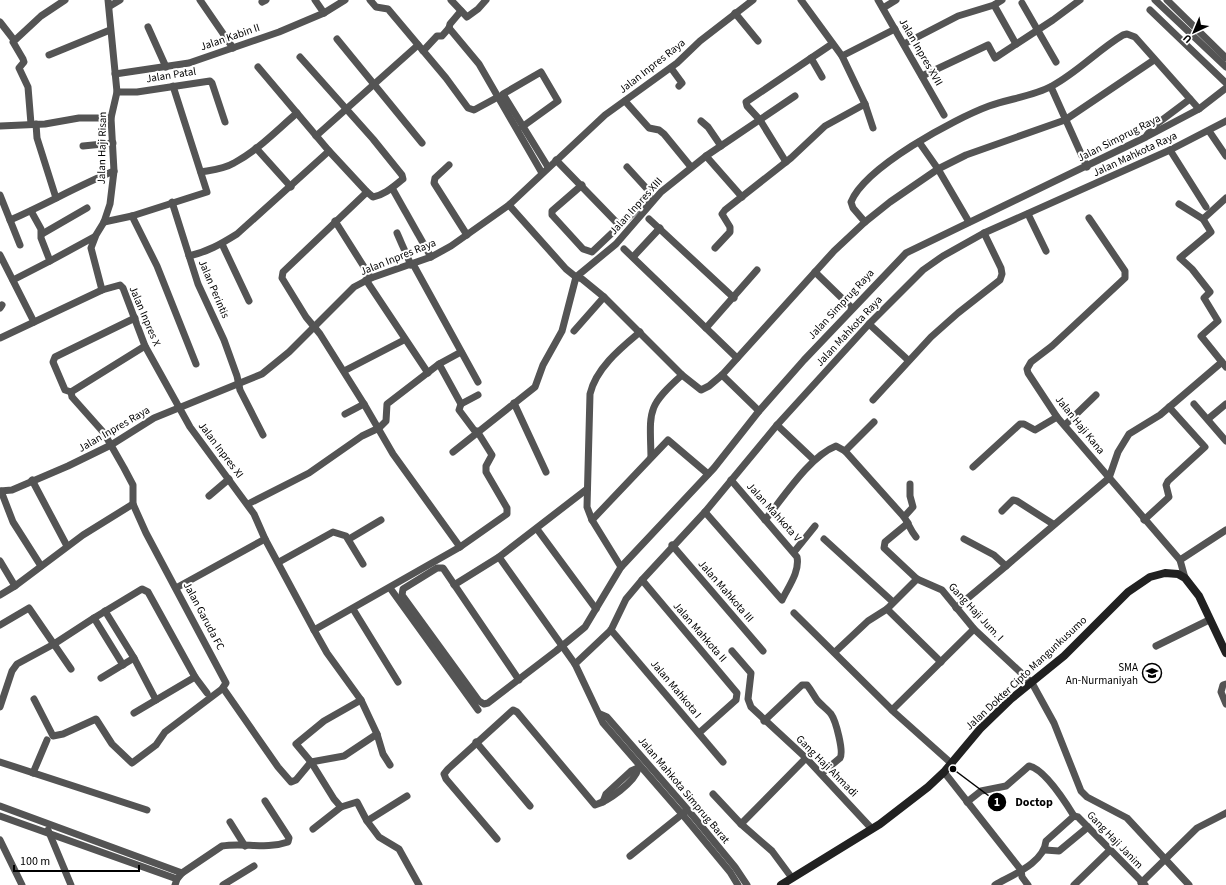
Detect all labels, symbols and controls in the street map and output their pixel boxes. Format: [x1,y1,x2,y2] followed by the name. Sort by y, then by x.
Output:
[1174,12,1214,52] north arrow
[896,16,946,88] street label: Jalan Inpres XVII
[198,20,262,54] street label: Jalan Kabin II
[1180,31,1195,47] text: U
[616,35,688,97] street label: Jalan Inpres Raya
[145,64,197,86] street label: Jalan Patal
[94,111,110,185] street label: Jalan Haji Risan
[1075,111,1163,165] street label: Jalan Simprug Raya
[1090,128,1180,180] street label: Jalan Mahkota Raya
[606,174,666,238] street label: Jalan Inpres XIII
[358,235,438,279] street label: Jalan Inpres Raya
[195,257,233,321] street label: Jalan Perintis
[804,266,878,342] street label: Jalan Simprug Raya
[126,284,165,349] street label: Jalan Inpres X
[812,292,886,370] street label: Jalan Mahkota Raya
[1052,393,1108,457] street label: Jalan Haji Kana
[75,402,153,456] street label: Jalan Inpres Raya
[195,419,247,481] street label: Jalan Inpres XI
[743,479,805,545] street label: Jalan Mahkota V
[695,557,757,625] street label: Jalan Mahkota III
[180,579,228,653] street label: Jalan Garuda FC
[945,580,1007,644] street label: Gang Haji Jum. I
[670,599,730,665] street label: Jalan Mahkota II
[962,613,1090,733] street label: Jalan Dokter Cipto Mangunkusumo
[647,657,705,721] street label: Jalan Mahkota I
[1066,660,1138,688] place label: SMA An-Nurmaniyah
[1141,662,1163,684] school or university icon: SMA An-Nurmaniyah
[793,732,861,800] street label: Gang Haji Ahmadi
[635,733,733,847] street label: Jalan Mahkota Simprug Barat
[987,790,1061,814] callout: Doctop
[994,794,1000,811] text: 1
[1015,794,1053,811] text: Doctop
[1084,808,1146,872] street label: Gang Haji Janim
[14,847,139,873] scale bar
[20,853,50,870] text: 100 m

